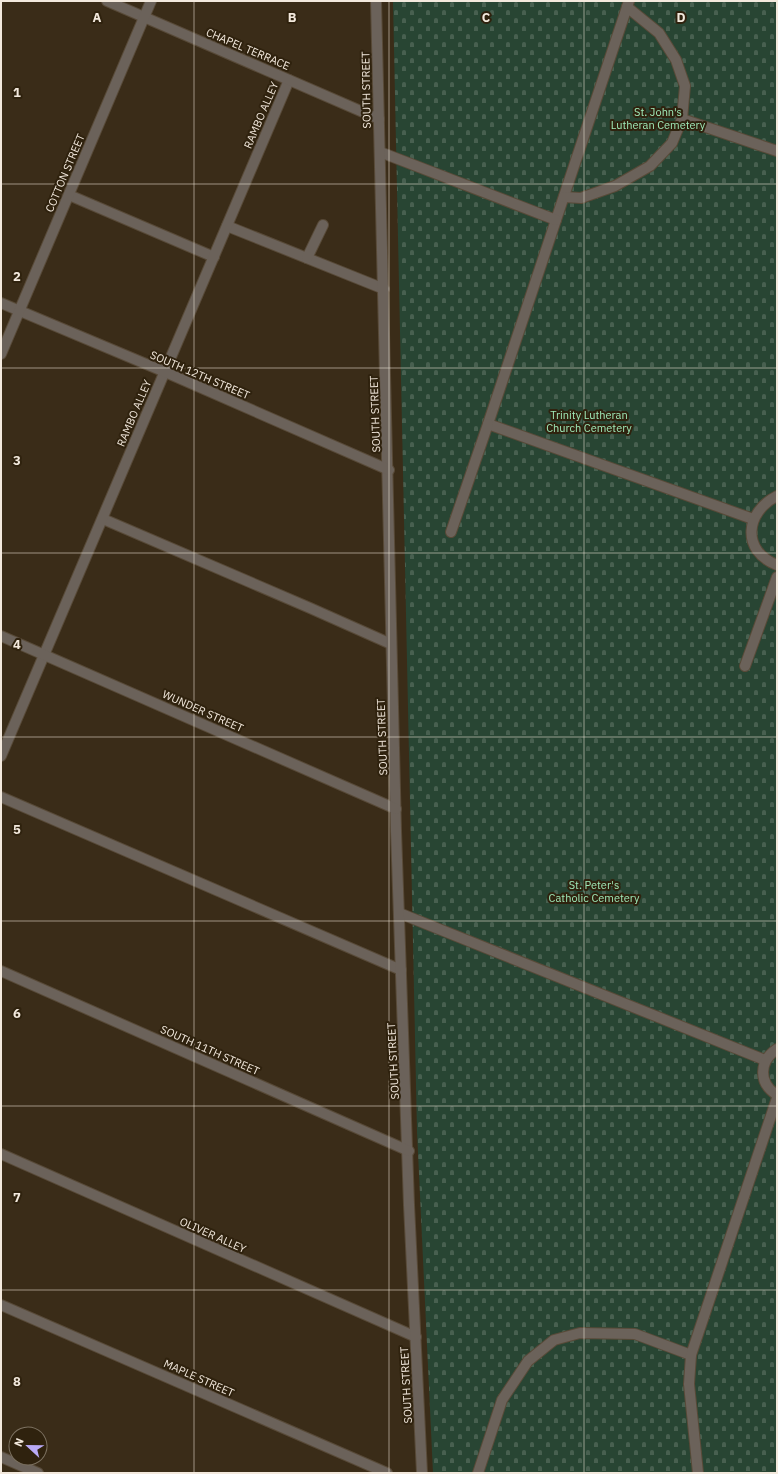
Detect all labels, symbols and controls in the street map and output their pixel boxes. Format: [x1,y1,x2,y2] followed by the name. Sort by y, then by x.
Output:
[93,9,102,26] text: A
[288,9,297,26] text: B
[482,9,491,26] text: C
[676,9,686,26] text: D
[204,25,292,73] street label: CHAPEL TERRACE
[358,51,374,129] street label: SOUTH STREET
[241,79,282,151] street label: RAMBO ALLEY
[13,84,21,101] text: 1
[611,105,706,132] park label: St. John's Lutheran Cemetery
[42,131,88,214] street label: COTTON STREET
[13,268,21,285] text: 2
[148,348,253,403] street label: SOUTH 12TH STREET
[367,375,383,453] street label: SOUTH STREET
[114,377,155,449] street label: RAMBO ALLEY
[546,408,632,435] park label: Trinity Lutheran Church Cemetery
[13,452,21,469] text: 3
[13,636,21,653] text: 4
[160,687,246,735] street label: WUNDER STREET
[374,698,390,776] street label: SOUTH STREET
[13,821,21,838] text: 5
[549,878,640,905] park label: St. Peter's Catholic Cemetery
[13,1005,21,1022] text: 6
[384,1021,402,1100] street label: SOUTH STREET
[158,1022,262,1078] street label: SOUTH 11TH STREET
[13,1189,21,1206] text: 7
[178,1214,249,1256] street label: OLIVER ALLEY
[397,1345,415,1424] street label: SOUTH STREET
[161,1356,237,1400] street label: MAPLE STREET
[13,1373,21,1390] text: 8
[8,1426,48,1466] north arrow
[11,1436,27,1449] text: N

